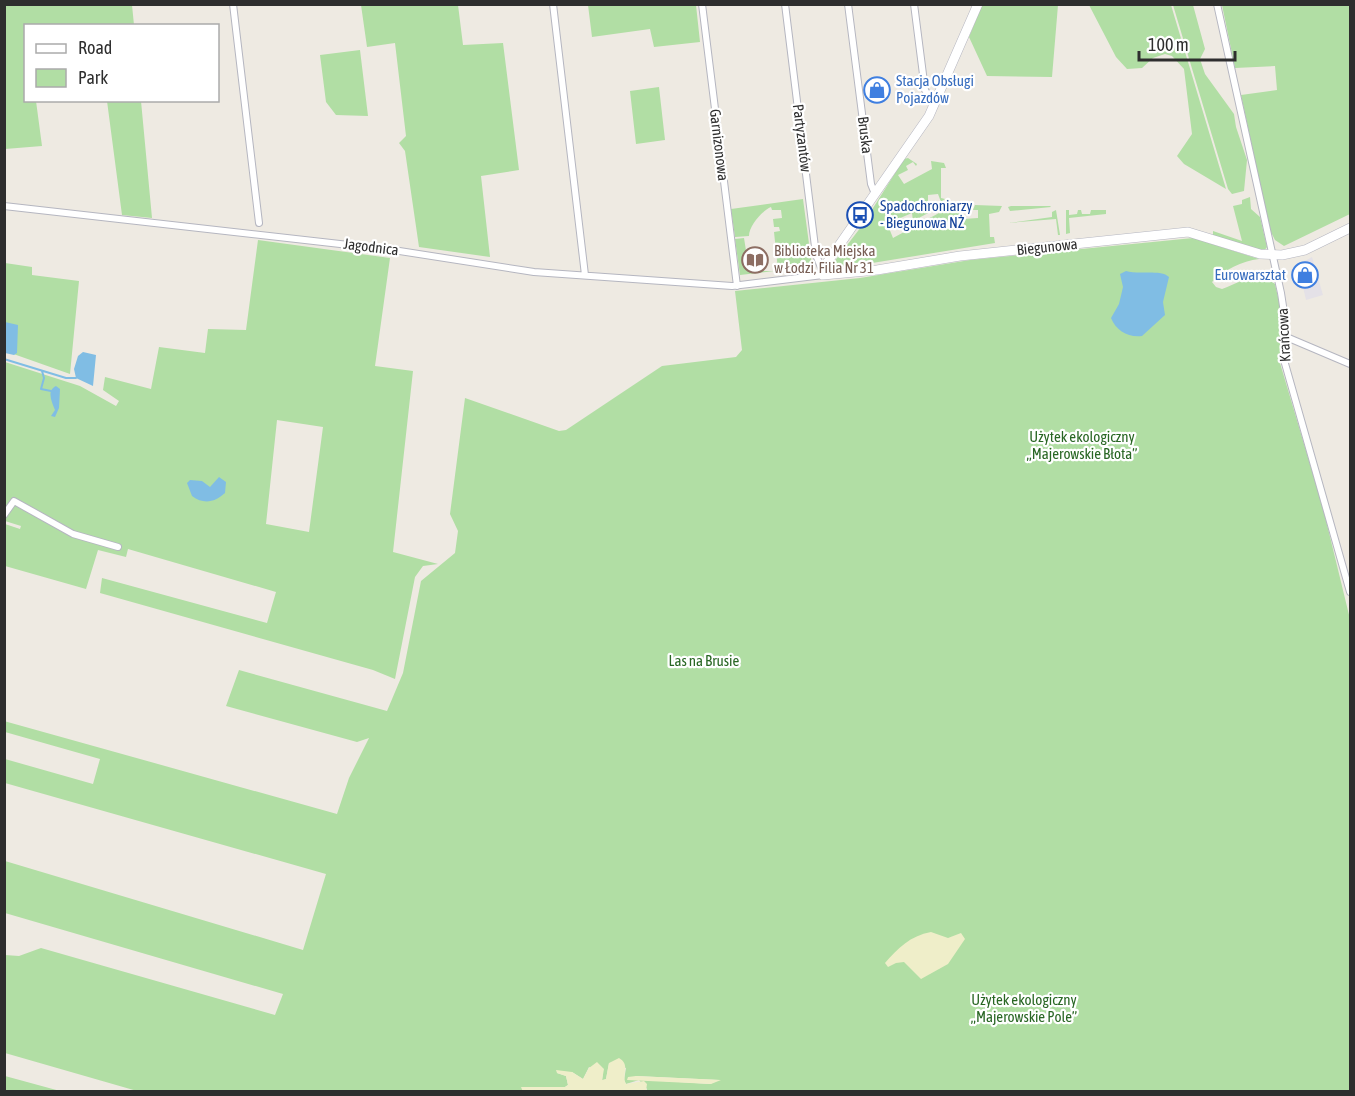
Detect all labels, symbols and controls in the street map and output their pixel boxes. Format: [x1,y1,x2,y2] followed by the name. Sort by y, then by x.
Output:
[24,24,219,102] legend
[1139,24,1235,62] scale bar
[1148,34,1189,55] text: 100 m
[78,37,112,58] text: Road
[78,67,108,88] text: Park
[896,72,974,106] place label: Stacja Obsługi Pojazdów
[862,75,892,105] shop icon: Stacja Obsługi Pojazdów
[790,103,815,173] street label: Partyzantów
[707,108,732,182] street label: Garnizonowa
[855,115,876,155] street label: Bruska
[880,197,973,231] place label: Spadochroniarzy - Biegunowa NŻ
[845,200,875,230] bus stop icon: Spadochroniarzy - Biegunowa NŻ
[343,235,400,258] street label: Jagodnica
[1016,235,1078,258] street label: Biegunowa
[774,242,875,276] place label: Biblioteka Miejska w Łodzi, Filia Nr 31
[740,245,770,275] library icon: Biblioteka Miejska w Łodzi, Filia Nr 31
[1290,260,1320,290] shop icon: Eurowarsztat
[1215,266,1286,283] place label: Eurowarsztat
[1274,308,1293,362] street label: Krańcowa
[1027,428,1137,462] park label: Użytek ekologiczny „Majerowskie Błota”
[669,652,740,669] park label: Las na Brusie
[971,991,1077,1025] park label: Użytek ekologiczny „Majerowskie Pole”

